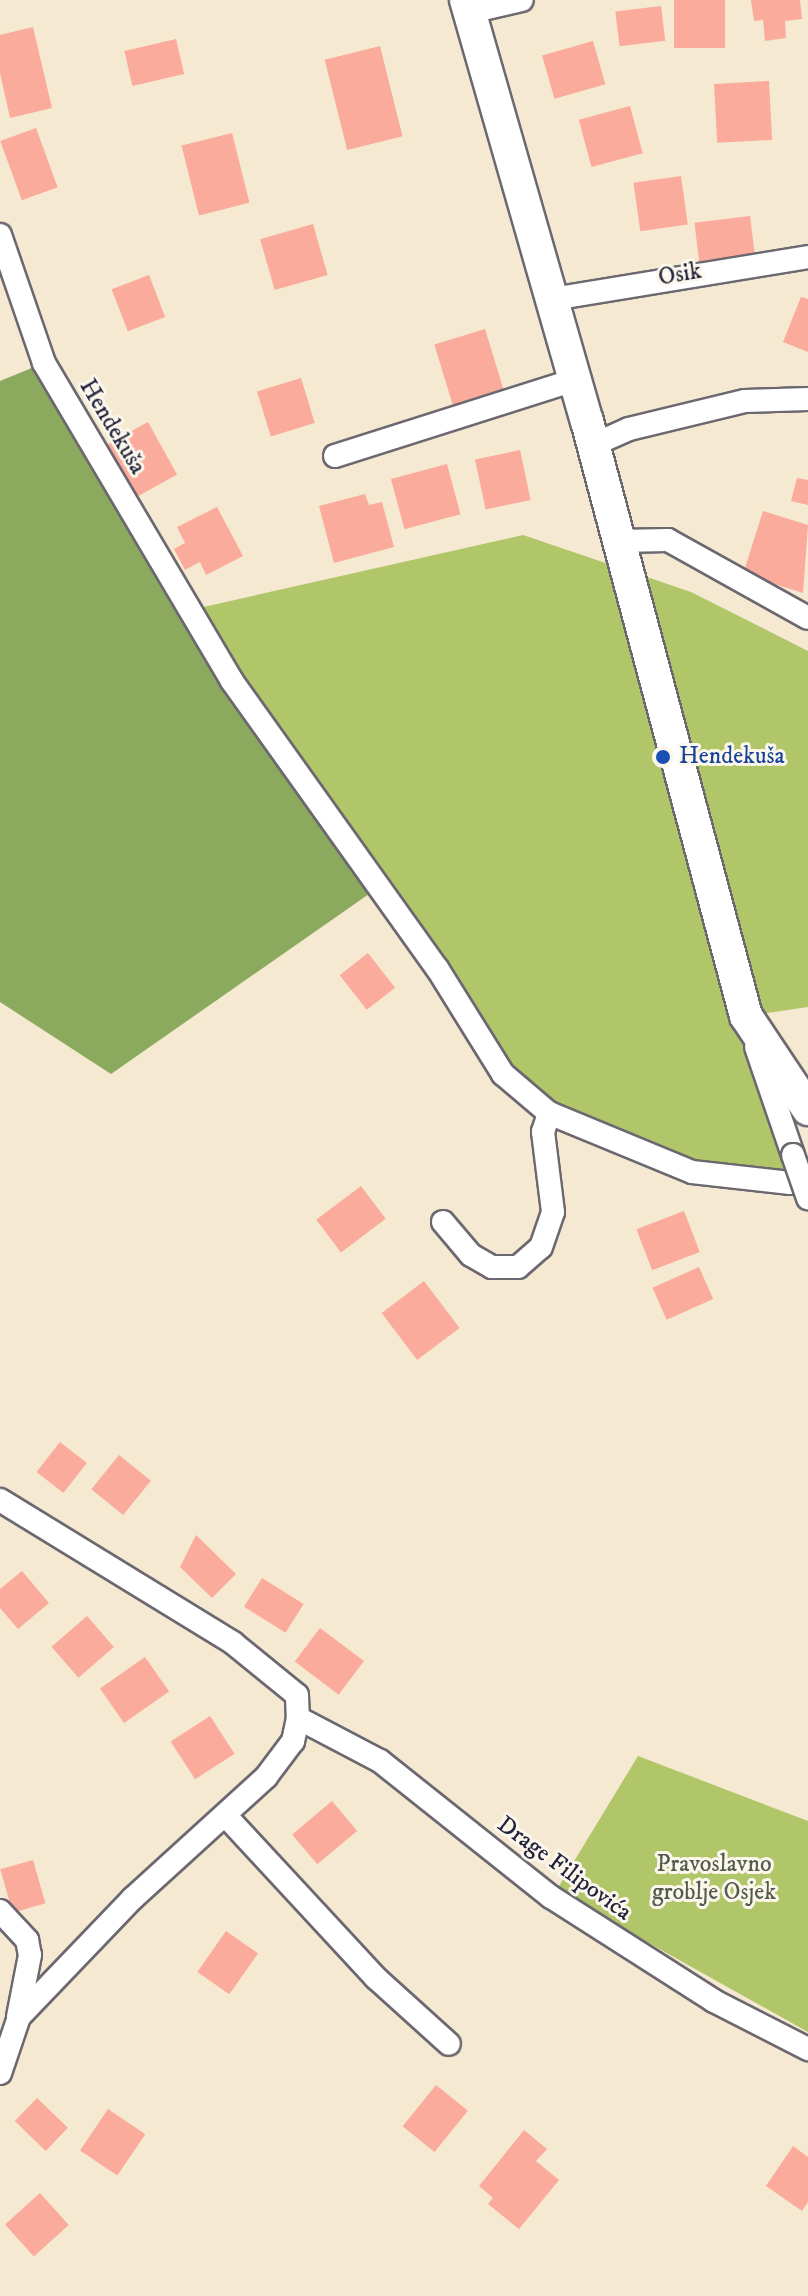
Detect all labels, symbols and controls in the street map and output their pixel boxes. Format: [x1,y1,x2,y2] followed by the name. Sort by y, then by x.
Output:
[656,257,704,293] street label: Osik
[72,374,152,480] street label: Hendekuša
[679,743,785,771] place label: Hendekuša
[654,748,672,766] marker: Hendekuša
[491,1811,637,1927] street label: Drage Filipovića
[652,1851,776,1907] park label: Pravoslavno groblje Osjek

